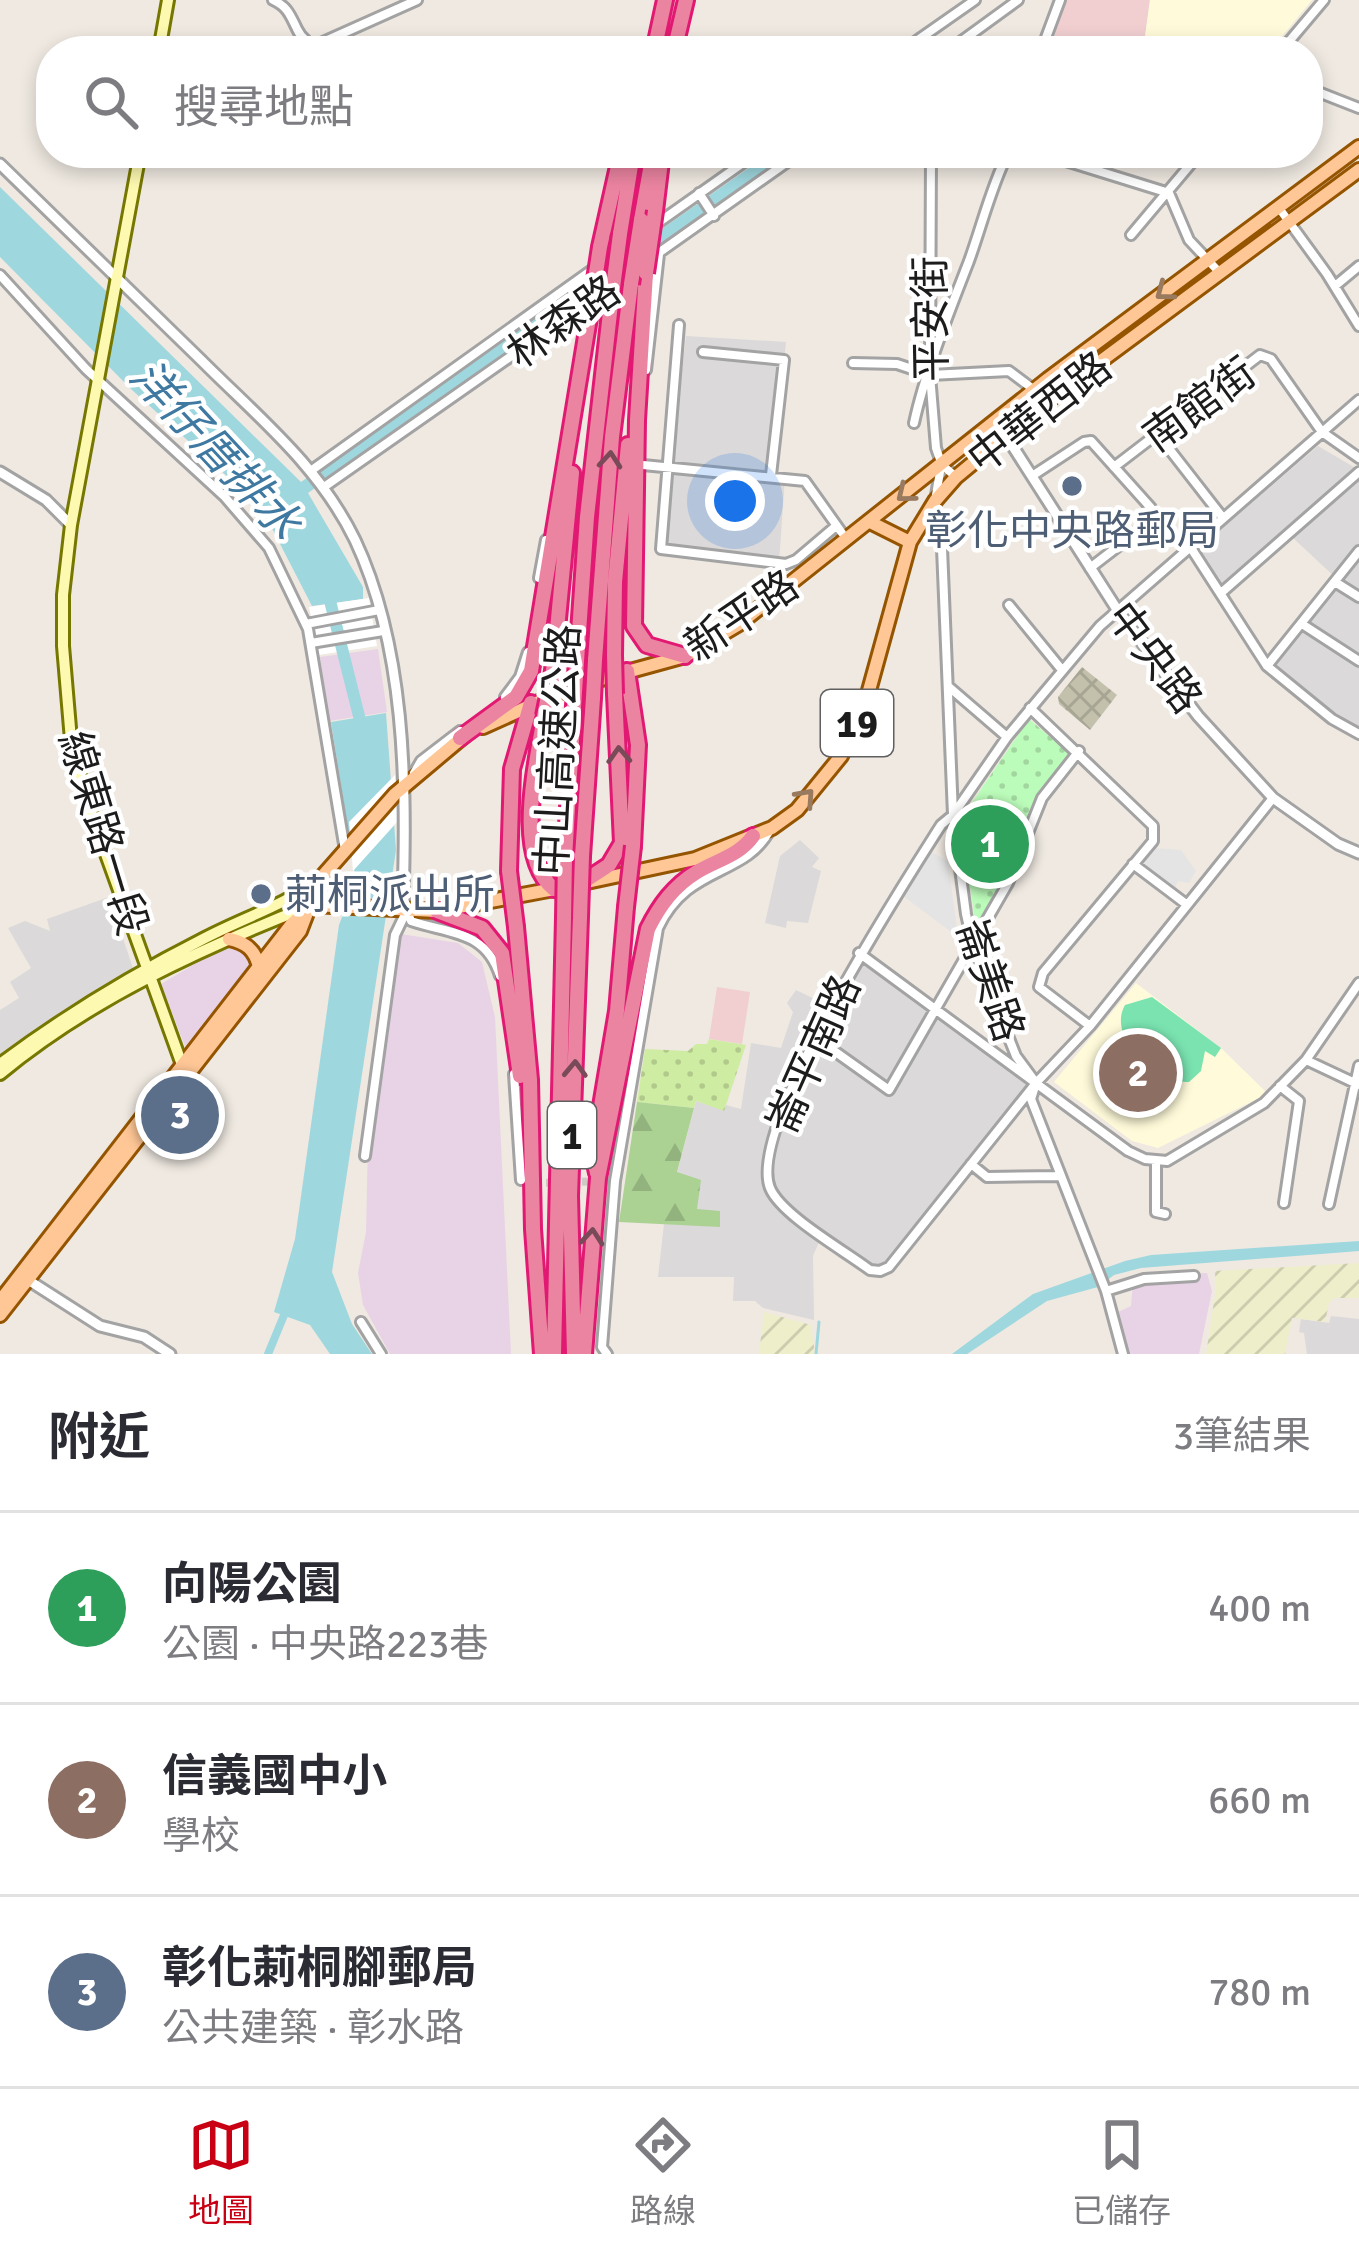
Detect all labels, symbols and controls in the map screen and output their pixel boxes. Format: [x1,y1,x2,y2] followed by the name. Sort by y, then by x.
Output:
[36,36,1323,168] search box
[78,69,144,135] icon: search
[174,80,354,135] text: 搜尋地點
[905,256,958,382] street label: 平安街
[498,265,630,379] street label: 林森路
[1156,278,1178,299] one-way arrow
[958,341,1122,485] street label: 中華西路
[1134,348,1266,463] street label: 南館街
[118,349,313,553] water label: 洋仔厝排水
[597,450,622,469] one-way arrow
[705,471,765,531] your location
[1059,473,1085,499] marker: 彰化中央路郵局
[897,480,919,501] one-way arrow
[925,506,1219,557] place label: 彰化中央路郵局
[675,560,808,673] street label: 新平路
[1096,592,1212,724] street label: 中央路
[526,623,591,877] street label: 中山高速公路
[821,690,893,756] road number: 19
[47,726,158,941] street label: 線東路一段
[606,745,632,764] one-way arrow
[792,790,813,811] one-way arrow
[951,799,1029,889] pin: 1
[285,870,495,921] place label: 莿桐派出所
[248,881,274,907] marker: 莿桐派出所
[945,913,1034,1048] street label: 崙美路
[757,967,872,1142] street label: 崙平南路
[1099,1028,1177,1118] pin: 2
[562,1059,588,1078] one-way arrow
[141,1070,219,1160] pin: 3
[548,1102,596,1168] road number: 1
[579,1227,604,1246] one-way arrow
[48,1406,150,1469] text: 附近
[1173,1412,1311,1460] text: 3筆結果
[162,1557,342,1612] text: 向陽公園
[76,1584,98,1632] text: 1
[1208,1584,1311,1632] text: 400 m
[162,1620,488,1668] text: 公園 · 中央路223巷
[162,1749,387,1804] text: 信義國中小
[76,1776,98,1824] text: 2
[1208,1776,1311,1824] text: 660 m
[162,1812,240,1860] text: 學校
[162,1941,477,1996] text: 彰化莿桐腳郵局
[76,1968,98,2016] text: 3
[1208,1968,1311,2016] text: 780 m
[162,2004,464,2052] text: 公共建築 · 彰水路
[188,2112,254,2232] tab: 地圖
[630,2112,696,2232] tab: 路線
[1072,2112,1171,2232] tab: 已儲存

